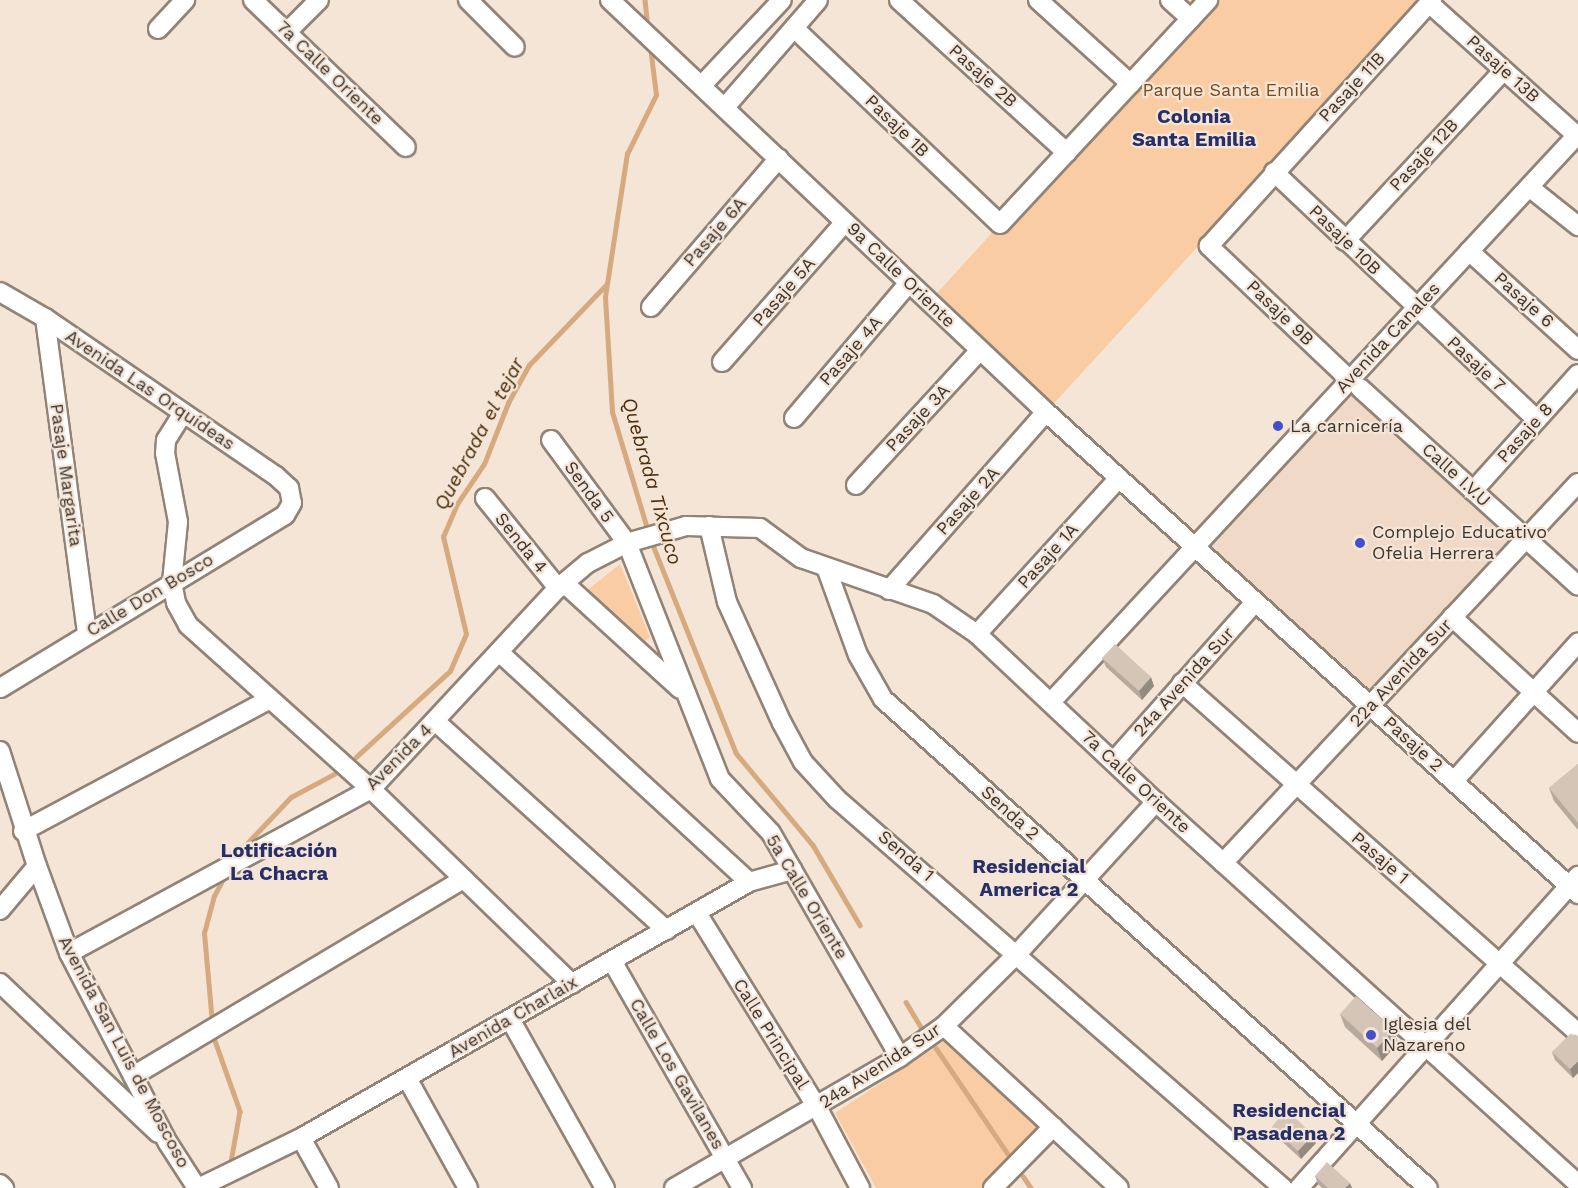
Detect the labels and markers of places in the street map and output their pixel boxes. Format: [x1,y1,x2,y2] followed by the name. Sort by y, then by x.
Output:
[1290,415,1403,437] place label: La carnicería
[1271,419,1285,433] marker: La carnicería
[1372,522,1547,564] place label: Complejo Educativo Ofelia Herrera
[1353,536,1367,550] marker: Complejo Educativo Ofelia Herrera
[1383,1014,1471,1056] place label: Iglesia del Nazareno
[1364,1028,1378,1042] marker: Iglesia del Nazareno

